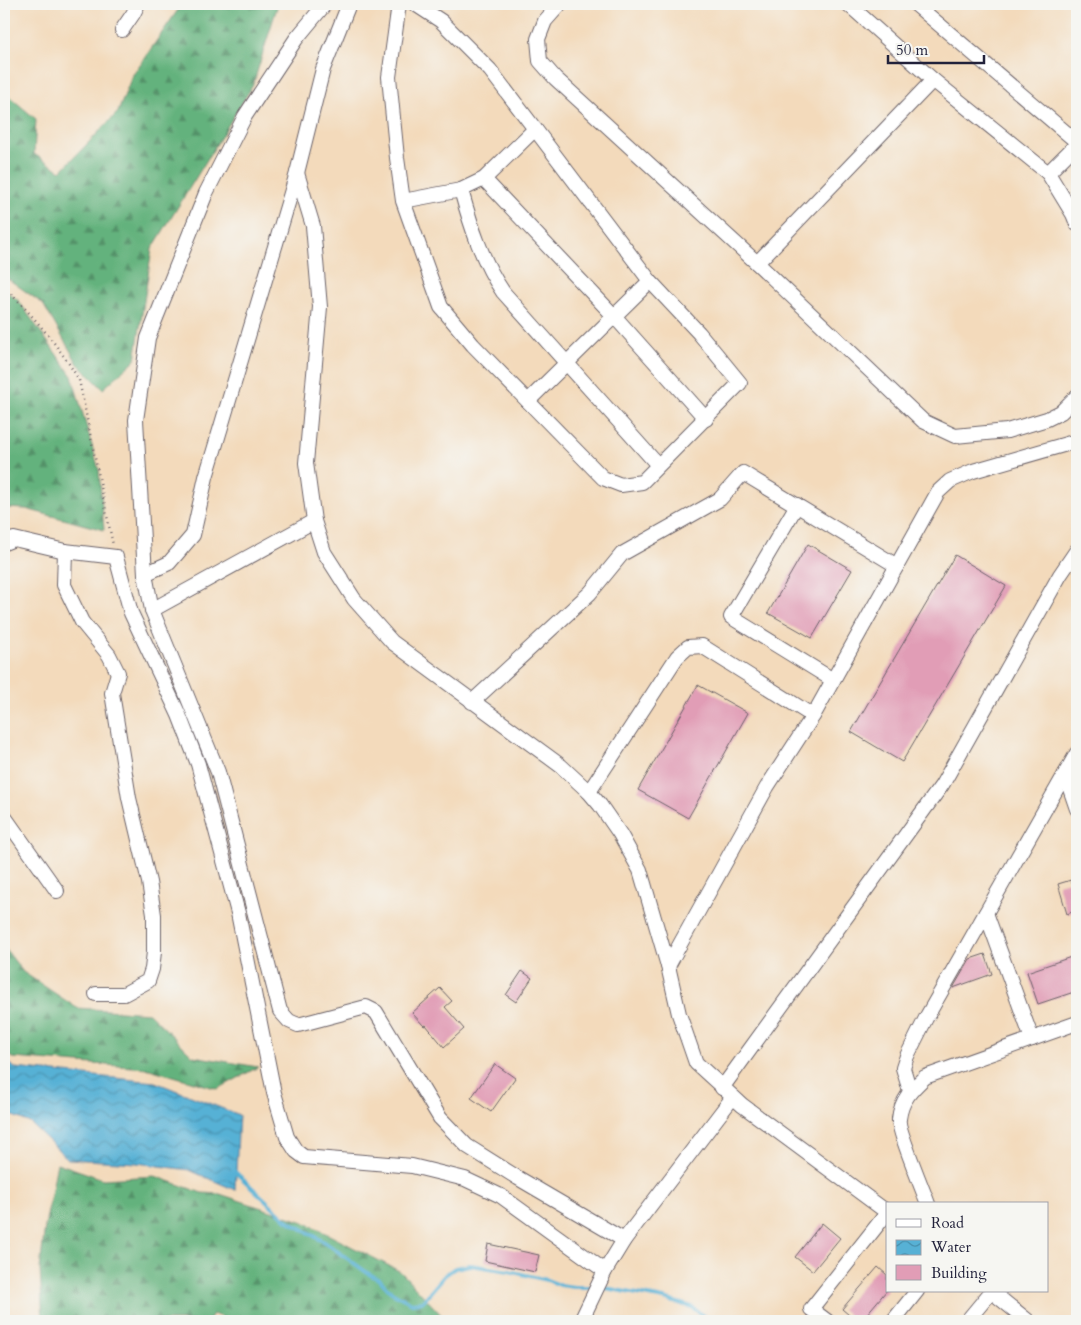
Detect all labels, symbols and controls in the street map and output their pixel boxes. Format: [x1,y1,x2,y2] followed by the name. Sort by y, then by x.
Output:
[888,32,985,64] scale bar
[896,40,928,60] text: 50 m
[886,1202,1048,1292] legend
[931,1213,964,1233] text: Road
[930,1237,972,1257] text: Water
[931,1263,987,1283] text: Building

